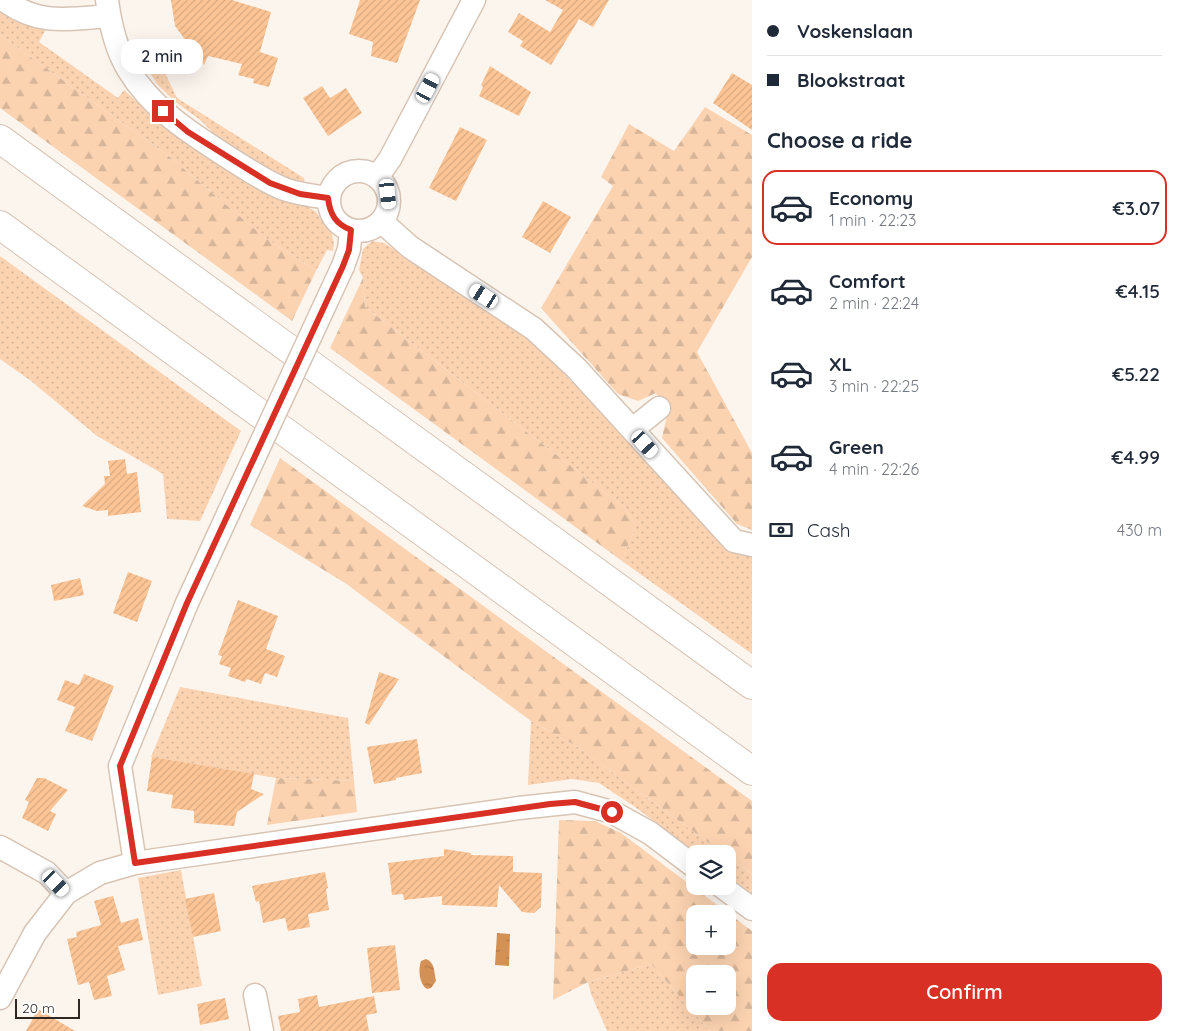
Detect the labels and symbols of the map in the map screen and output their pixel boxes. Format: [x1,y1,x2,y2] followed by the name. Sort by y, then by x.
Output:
[122,38,204,74] callout: 2 min
[414,71,441,105] car
[152,100,174,122] route end
[378,178,397,210] car
[467,282,500,310] car
[629,428,660,460] car
[601,801,623,823] route start
[40,867,71,899] car
[15,996,80,1019] scale bar

